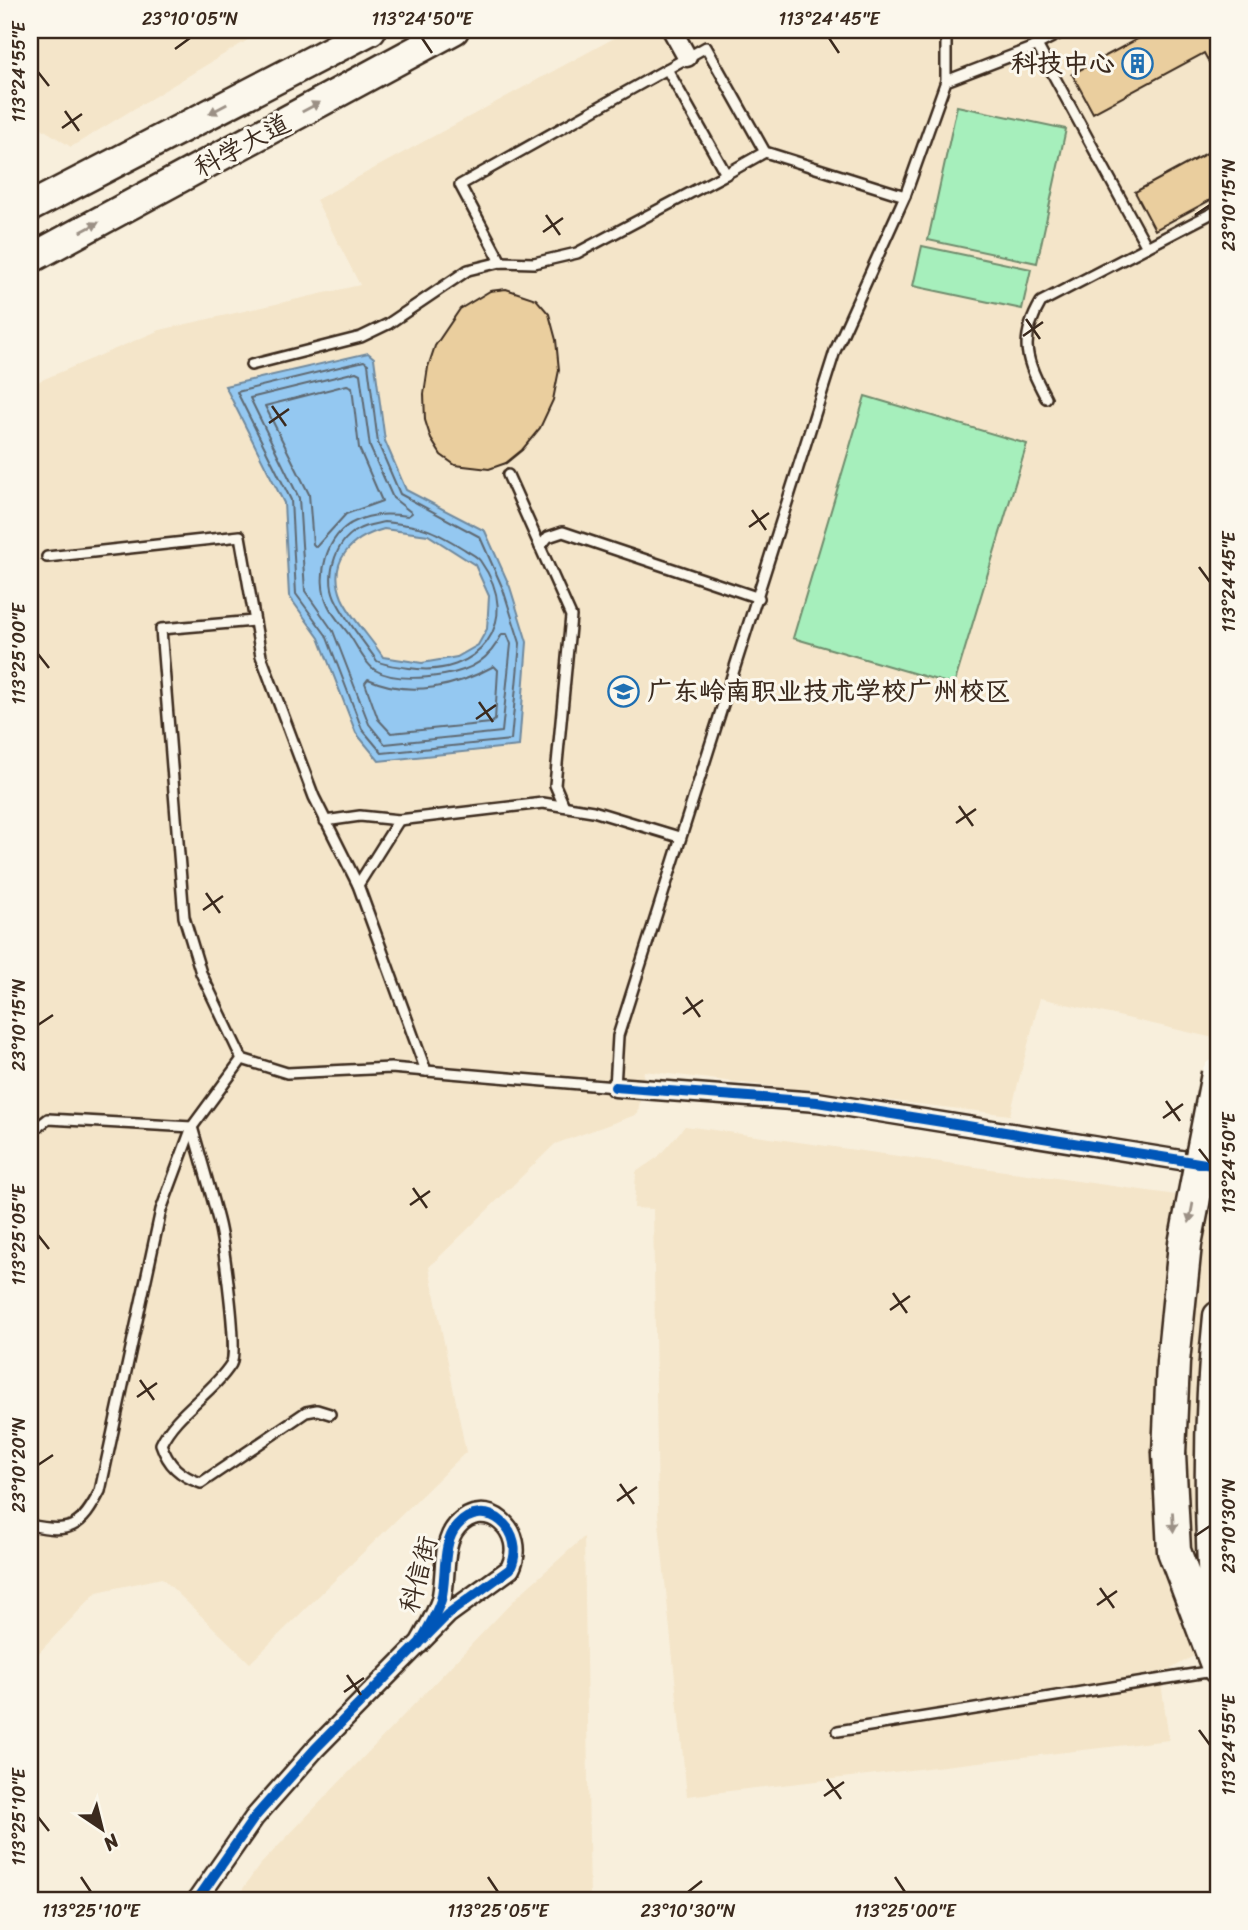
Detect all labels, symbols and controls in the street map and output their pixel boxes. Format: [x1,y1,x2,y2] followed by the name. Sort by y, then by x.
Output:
[142,3,239,35] text: 23°10'05"N
[371,3,474,35] text: 113°24'50"E
[778,3,881,35] text: 113°24'45"E
[3,21,35,122] text: 113°24'55"E
[1011,40,1115,86] place label: 科技中心
[1121,46,1155,80] building icon: 科技中心
[185,100,299,190] street label: 科学大道
[302,101,321,113] one-way arrow
[207,102,227,114] one-way arrow
[1213,158,1245,251] text: 23°10'15"N
[80,221,100,233] one-way arrow
[1213,530,1245,633] text: 113°24'45"E
[3,602,35,705] text: 113°25'00"E
[647,668,1011,714] place label: 广东岭南职业技术学校广州校区
[607,674,641,708] school or university icon: 广东岭南职业技术学校广州校区
[3,978,35,1071] text: 23°10'15"N
[1213,1111,1245,1214] text: 113°24'50"E
[3,1184,35,1285] text: 113°25'05"E
[1185,1202,1196,1224] one-way arrow
[3,1417,35,1513] text: 23°10'20"N
[1213,1478,1245,1573] text: 23°10'30"N
[1167,1512,1178,1534] one-way arrow
[386,1530,450,1618] street label: 科信街
[1213,1694,1245,1795] text: 113°24'55"E
[3,1767,35,1866] text: 113°25'10"E
[66,1794,136,1864] north arrow
[96,1825,127,1860] text: N
[42,1895,141,1927] text: 113°25'10"E
[448,1895,549,1927] text: 113°25'05"E
[641,1895,736,1927] text: 23°10'30"N
[854,1895,957,1927] text: 113°25'00"E

